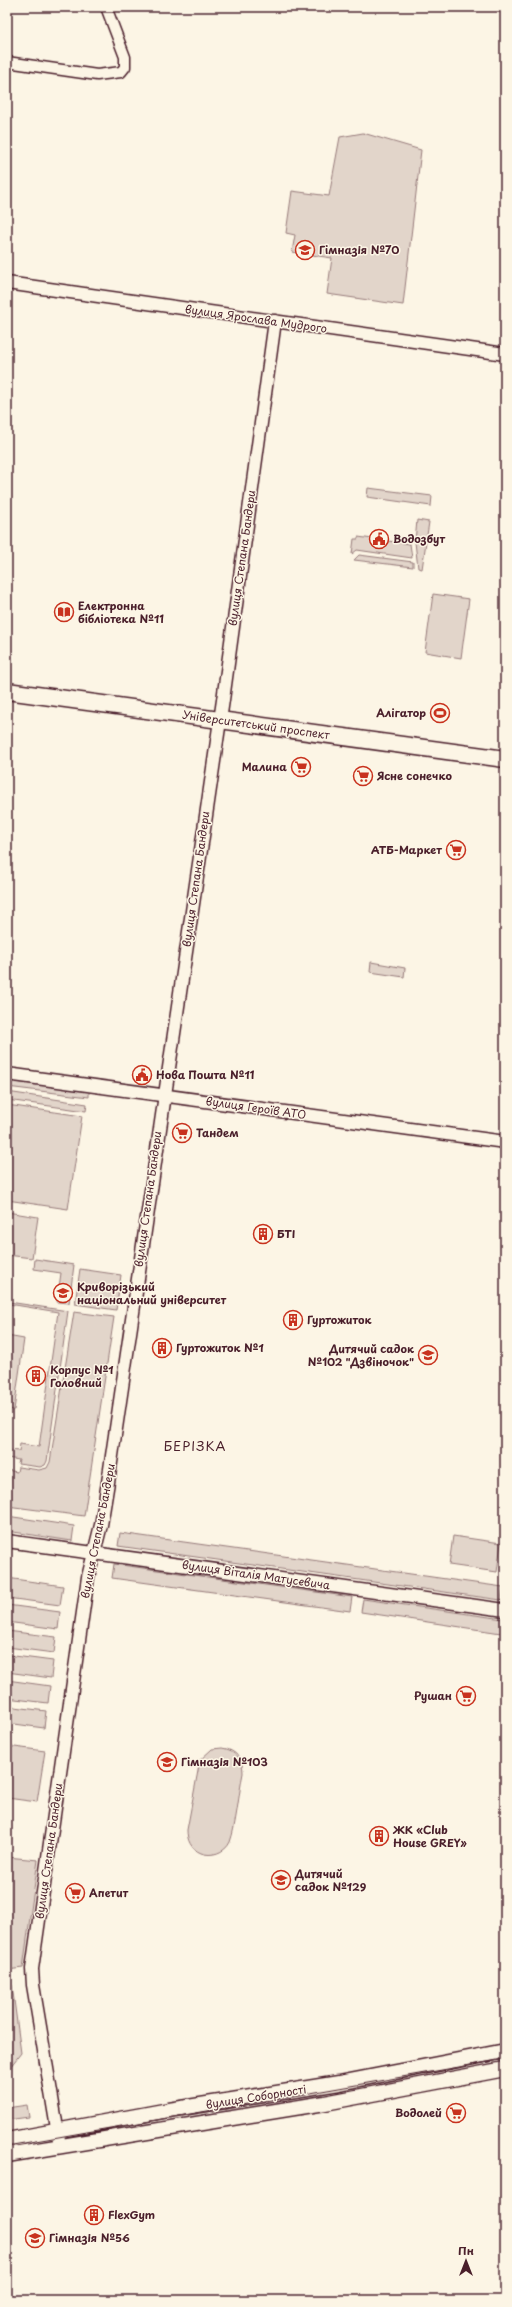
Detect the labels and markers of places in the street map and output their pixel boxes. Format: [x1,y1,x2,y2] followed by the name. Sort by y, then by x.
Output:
[294,239,316,261] school or university icon: Гімназія №70
[319,241,399,258] place label: Гімназія №70
[368,528,390,550] public building icon: Водозбут
[393,530,445,547] place label: Водозбут
[78,597,164,627] place label: Електронна бібліотека №11
[53,601,75,623] library icon: Електронна бібліотека №11
[429,702,451,724] sports icon: Алігатор
[376,704,426,721] place label: Алігатор
[290,756,312,778] supermarket icon: Малина
[242,758,287,775] place label: Малина
[352,765,374,787] supermarket icon: Ясне сонечко
[376,767,452,784] place label: Ясне сонечко
[445,839,467,861] supermarket icon: АТБ-Маркет
[371,841,442,858] place label: АТБ-Маркет
[131,1064,153,1086] public building icon: Нова Пошта №11
[156,1066,255,1083] place label: Нова Пошта №11
[171,1122,193,1144] supermarket icon: Тандем
[196,1124,239,1141] place label: Тандем
[252,1223,274,1245] building icon: БТІ
[277,1225,295,1242] place label: БТІ
[77,1278,227,1308] place label: Криворізький національний університет
[52,1282,74,1304] school or university icon: Криворізький національний університет
[282,1309,304,1331] building icon: Гуртожиток
[307,1311,373,1328] place label: Гуртожиток
[151,1337,173,1359] building icon: Гуртожиток №1
[176,1339,264,1356] place label: Гуртожиток №1
[308,1340,415,1370] place label: Дитячий садок №102 "Дзвіночок"
[417,1344,439,1366] school or university icon: Дитячий садок №102 "Дзвіночок"
[50,1361,114,1391] place label: Корпус №1 Головний
[25,1365,47,1387] building icon: Корпус №1 Головний
[455,1685,477,1707] supermarket icon: Рушан
[414,1687,452,1704] place label: Рушан
[156,1751,178,1773] school or university icon: Гімназія №103
[181,1753,268,1770] place label: Гімназія №103
[392,1821,467,1851] place label: ЖК «Club House GREY»
[368,1825,390,1847] building icon: ЖК «Club House GREY»
[294,1865,367,1895] place label: Дитячий садок №129
[270,1869,292,1891] school or university icon: Дитячий садок №129
[64,1882,86,1904] supermarket icon: Апетит
[89,1884,129,1901] place label: Апетит
[445,2102,467,2124] supermarket icon: Водолей
[395,2104,442,2121] place label: Водолей
[83,2204,105,2226] building icon: FlexGym
[108,2206,155,2223] place label: FlexGym
[24,2227,46,2249] school or university icon: Гімназія №56
[49,2229,130,2246] place label: Гімназія №56

